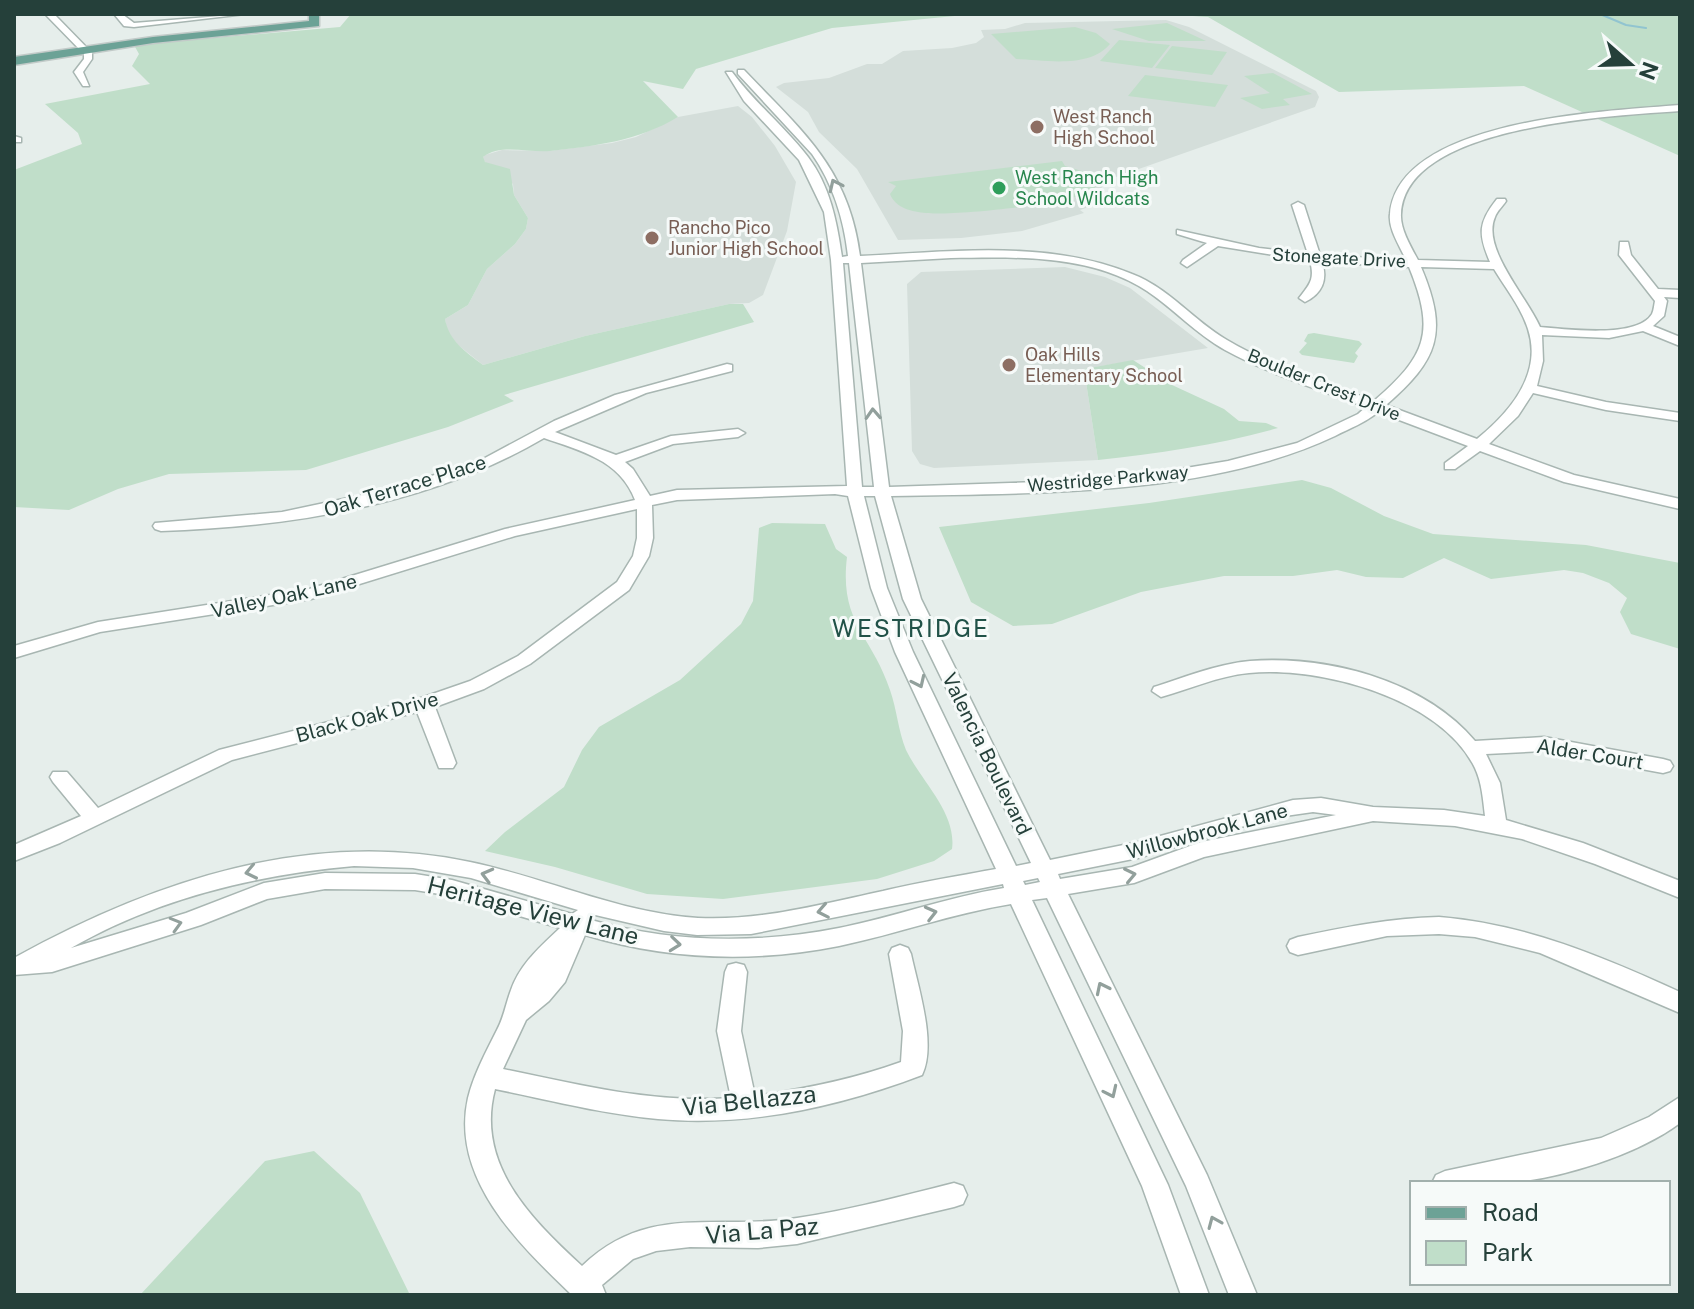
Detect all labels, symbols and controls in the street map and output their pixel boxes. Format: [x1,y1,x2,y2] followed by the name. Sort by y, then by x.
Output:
[1590,24,1670,104] north arrow
[1634,58,1664,83] text: N
[1053,106,1155,148] place label: West Ranch High School
[1028,118,1046,136] marker: West Ranch High School
[1015,167,1158,209] place label: West Ranch High School Wildcats
[829,178,845,193] one-way arrow
[990,179,1008,197] marker: West Ranch High School Wildcats
[668,217,824,259] place label: Rancho Pico Junior High School
[643,229,661,247] marker: Rancho Pico Junior High School
[1272,244,1406,271] street label: Stonegate Drive
[1025,344,1183,386] place label: Oak Hills Elementary School
[1245,344,1404,425] street label: Boulder Crest Drive
[1000,356,1018,374] marker: Oak Hills Elementary School
[864,407,881,420] one-way arrow
[321,450,489,522] street label: Oak Terrace Place
[1027,461,1190,496] street label: Westridge Parkway
[209,569,359,623] street label: Valley Oak Lane
[832,614,990,642] district label: WESTRIDGE
[937,669,1037,839] street label: Valencia Boulevard
[909,674,925,689] one-way arrow
[293,686,441,748] street label: Black Oak Drive
[1535,734,1645,774] street label: Alder Court
[1124,798,1290,864] street label: Willowbrook Lane
[244,863,258,880] one-way arrow
[480,867,494,884] one-way arrow
[1123,867,1137,884] one-way arrow
[425,870,642,950] street label: Heritage View Lane
[816,902,830,919] one-way arrow
[923,905,937,922] one-way arrow
[168,917,182,933] one-way arrow
[669,936,682,953] one-way arrow
[1096,981,1112,996] one-way arrow
[680,1079,817,1121] street label: Via Bellazza
[1101,1083,1117,1098] one-way arrow
[1410,1181,1670,1285] legend
[1482,1198,1539,1226] text: Road
[704,1211,820,1249] street label: Via La Paz
[1208,1216,1224,1231] one-way arrow
[1482,1238,1533,1266] text: Park

